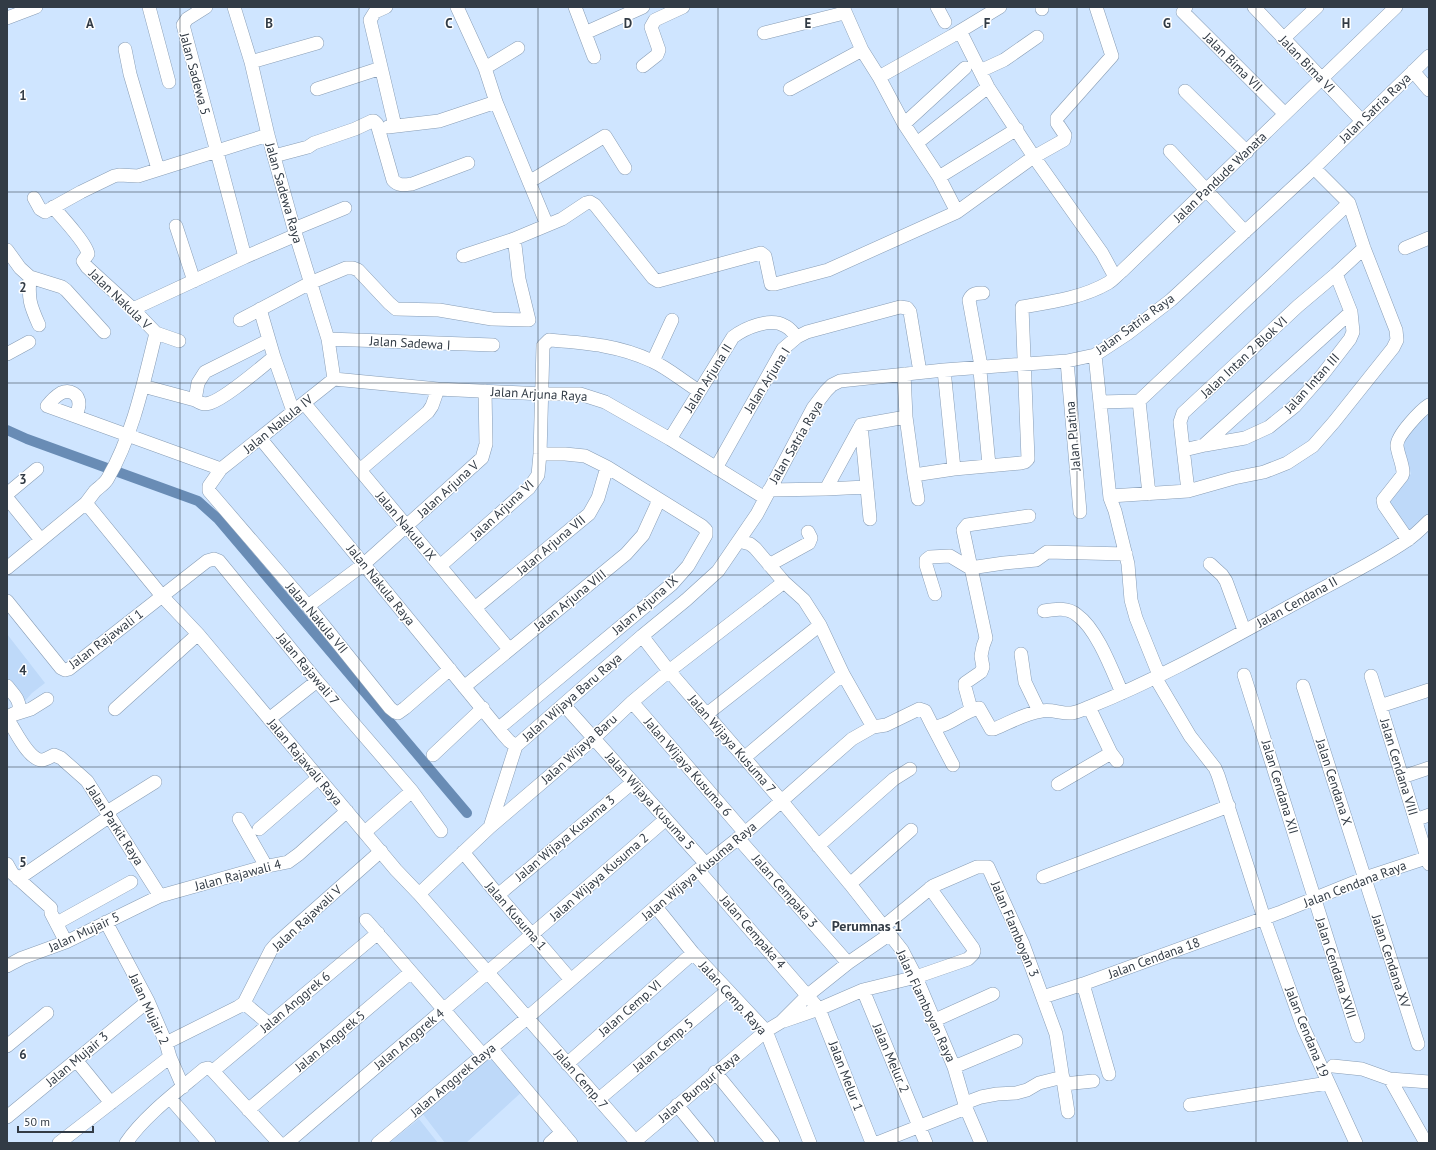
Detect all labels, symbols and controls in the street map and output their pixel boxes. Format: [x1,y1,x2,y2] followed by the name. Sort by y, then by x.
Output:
[86,15,94,32] text: A
[265,15,273,32] text: B
[445,15,453,32] text: C
[624,15,632,32] text: D
[805,15,812,32] text: E
[984,15,991,32] text: F
[1163,15,1171,32] text: G
[1342,15,1350,32] text: H
[1199,28,1266,95] street label: Jalan Bima VII
[176,30,214,117] street label: Jalan Sadewa 5
[1275,31,1339,96] street label: Jalan Bima VI
[1335,70,1414,147] street label: Jalan Satria Raya
[19,87,27,104] text: 1
[1169,128,1270,227] street label: Jalan Pandude Wanata
[261,140,306,245] street label: Jalan Sadewa Raya
[85,264,155,333] street label: Jalan Nakula V
[19,279,27,296] text: 2
[1091,290,1178,359] street label: Jalan Satria Raya
[1196,312,1291,402] street label: Jalan Intan 2 Blok VI
[368,332,451,354] street label: Jalan Sadewa I
[680,341,736,416] street label: Jalan Arjuna II
[740,344,794,417] street label: Jalan Arjuna I
[1280,350,1343,417] street label: Jalan Intan III
[489,383,588,405] street label: Jalan Arjuna Raya
[239,390,317,458] street label: Jalan Nakula IV
[765,397,827,487] street label: Jalan Satria Raya
[1061,400,1085,473] street label: Jalan Platina
[413,456,483,522] street label: Jalan Arjuna V
[19,471,27,488] text: 3
[466,476,537,545] street label: Jalan Arjuna VI
[372,487,440,564] street label: Jalan Nakula IX
[512,511,589,579] street label: Jalan Arjuna VII
[342,540,419,629] street label: Jalan Nakula Raya
[529,566,610,635] street label: Jalan Arjuna VIII
[608,572,682,639] street label: Jalan Arjuna IX
[1253,573,1340,632] street label: Jalan Cendana II
[282,578,352,657] street label: Jalan Nakula VII
[65,605,147,673] street label: Jalan Rajawali 1
[272,629,343,709] street label: Jalan Rajawali 7
[518,649,625,746] street label: Jalan Wijaya Baru Raya
[19,662,27,679] text: 4
[684,690,780,797] street label: Jalan Wijaya Kusuma 7
[537,710,621,788] street label: Jalan Wijaya Baru
[640,713,736,820] street label: Jalan Wijaya Kusuma 6
[263,714,346,809] street label: Jalan Rajawali Raya
[1376,715,1422,818] street label: Jalan Cendana VIII
[1312,736,1356,827] street label: Jalan Cendana X
[1257,737,1302,836] street label: Jalan Cendana XII
[601,748,698,853] street label: Jalan Wijaya Kusuma 5
[82,781,147,869] street label: Jalan Parkit Raya
[511,791,619,886] street label: Jalan Wijaya Kusuma 3
[637,818,760,925] street label: Jalan Wijaya Kusuma Raya
[545,829,652,925] street label: Jalan Wijaya Kusuma 2
[748,850,822,931] street label: Jalan Cempaka 3
[19,854,27,871] text: 5
[192,855,283,895] street label: Jalan Rajawali 4
[1300,857,1409,912] street label: Jalan Cendana Raya
[481,877,551,954] street label: Jalan Kusuma 1
[987,878,1043,980] street label: Jalan Flamboyan 3
[268,881,346,955] street label: Jalan Rajawali V
[716,891,790,972] street label: Jalan Cempaka 4
[45,908,122,956] street label: Jalan Mujair 5
[1368,911,1414,1010] street label: Jalan Cendana XV
[1311,915,1360,1020] street label: Jalan Cendana XVII
[832,917,902,935] district label: Perumnas 1
[1105,934,1202,983] street label: Jalan Cendana 18
[892,946,959,1065] street label: Jalan Flamboyan Raya
[695,957,771,1039] street label: Jalan Cemp. Raya
[256,968,334,1037] street label: Jalan Anggrek 6
[125,970,173,1047] street label: Jalan Mujair 2
[594,976,665,1041] street label: Jalan Cemp. VI
[1281,983,1333,1080] street label: Jalan Cendana 19
[370,1005,448,1074] street label: Jalan Anggrek 4
[291,1007,369,1076] street label: Jalan Anggrek 5
[628,1015,697,1076] street label: Jalan Cemp. 5
[868,1020,913,1095] street label: Jalan Melur 2
[41,1028,112,1091] street label: Jalan Mujair 3
[824,1038,867,1113] street label: Jalan Melur 1
[406,1039,499,1121] street label: Jalan Anggrek Raya
[550,1045,612,1113] street label: Jalan Cemp. 7
[19,1046,27,1063] text: 6
[654,1048,743,1127] street label: Jalan Bungur Raya
[18,1108,93,1134] scale bar
[24,1114,50,1129] text: 50 m

